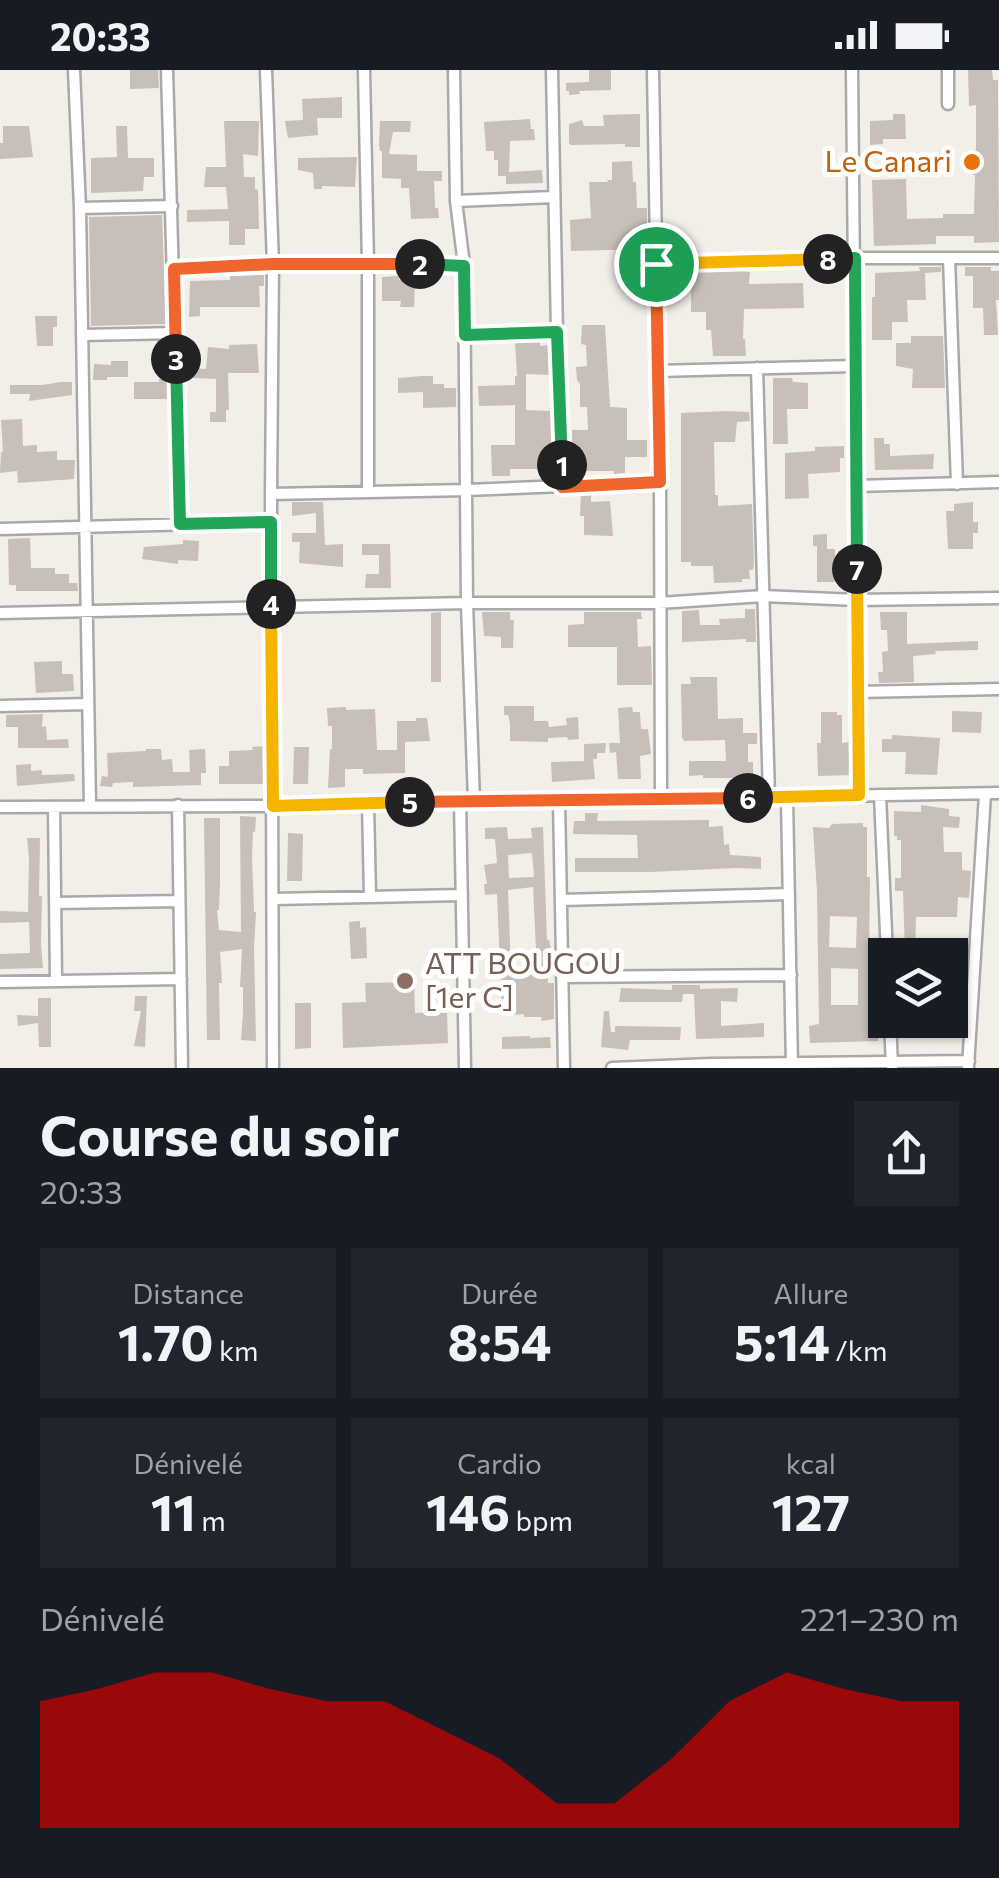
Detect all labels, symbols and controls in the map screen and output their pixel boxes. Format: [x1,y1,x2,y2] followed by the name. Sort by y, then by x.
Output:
[50,12,151,59] text: 20:33
[824,141,952,178] place label: Le Canari
[961,151,983,173] marker: Le Canari
[614,222,699,307] pin
[803,234,853,284] pin: 8
[629,237,684,292] icon: arrive
[395,239,445,289] pin: 2
[819,242,837,276] text: 8
[412,247,428,281] text: 2
[151,334,201,384] pin: 3
[168,342,184,376] text: 3
[537,440,587,490] pin: 1
[556,448,568,482] text: 1
[832,544,882,594] pin: 7
[849,552,865,586] text: 7
[246,579,296,629] pin: 4
[262,587,280,621] text: 4
[723,773,773,823] pin: 6
[385,777,435,827] pin: 5
[739,781,757,815] text: 6
[402,785,418,819] text: 5
[868,938,968,1038] map controls
[868,938,968,1038] button: layers
[425,943,622,1014] place label: ATT BOUGOU [1er C]
[394,970,416,992] marker: ATT BOUGOU [1er C]
[40,1100,399,1167] text: Course du soir
[854,1101,959,1206] button: share
[40,1171,123,1211] text: 20:33
[133,1276,244,1310] text: Distance
[461,1276,538,1310] text: Durée
[774,1276,848,1310] text: Allure
[118,1310,214,1371] text: 1.70
[448,1310,551,1371] text: 8:54
[734,1310,830,1371] text: 5:14
[214,1333,259,1367] text: km
[830,1333,887,1367] text: /km
[134,1446,243,1480] text: Dénivelé
[457,1446,542,1480] text: Cardio
[786,1446,836,1480] text: kcal
[151,1480,196,1541] text: 11
[426,1480,510,1541] text: 146
[772,1480,850,1541] text: 127
[196,1503,226,1537] text: m
[510,1503,573,1537] text: bpm
[40,1598,165,1638] text: Dénivelé
[800,1598,959,1638] text: 221–230 m

